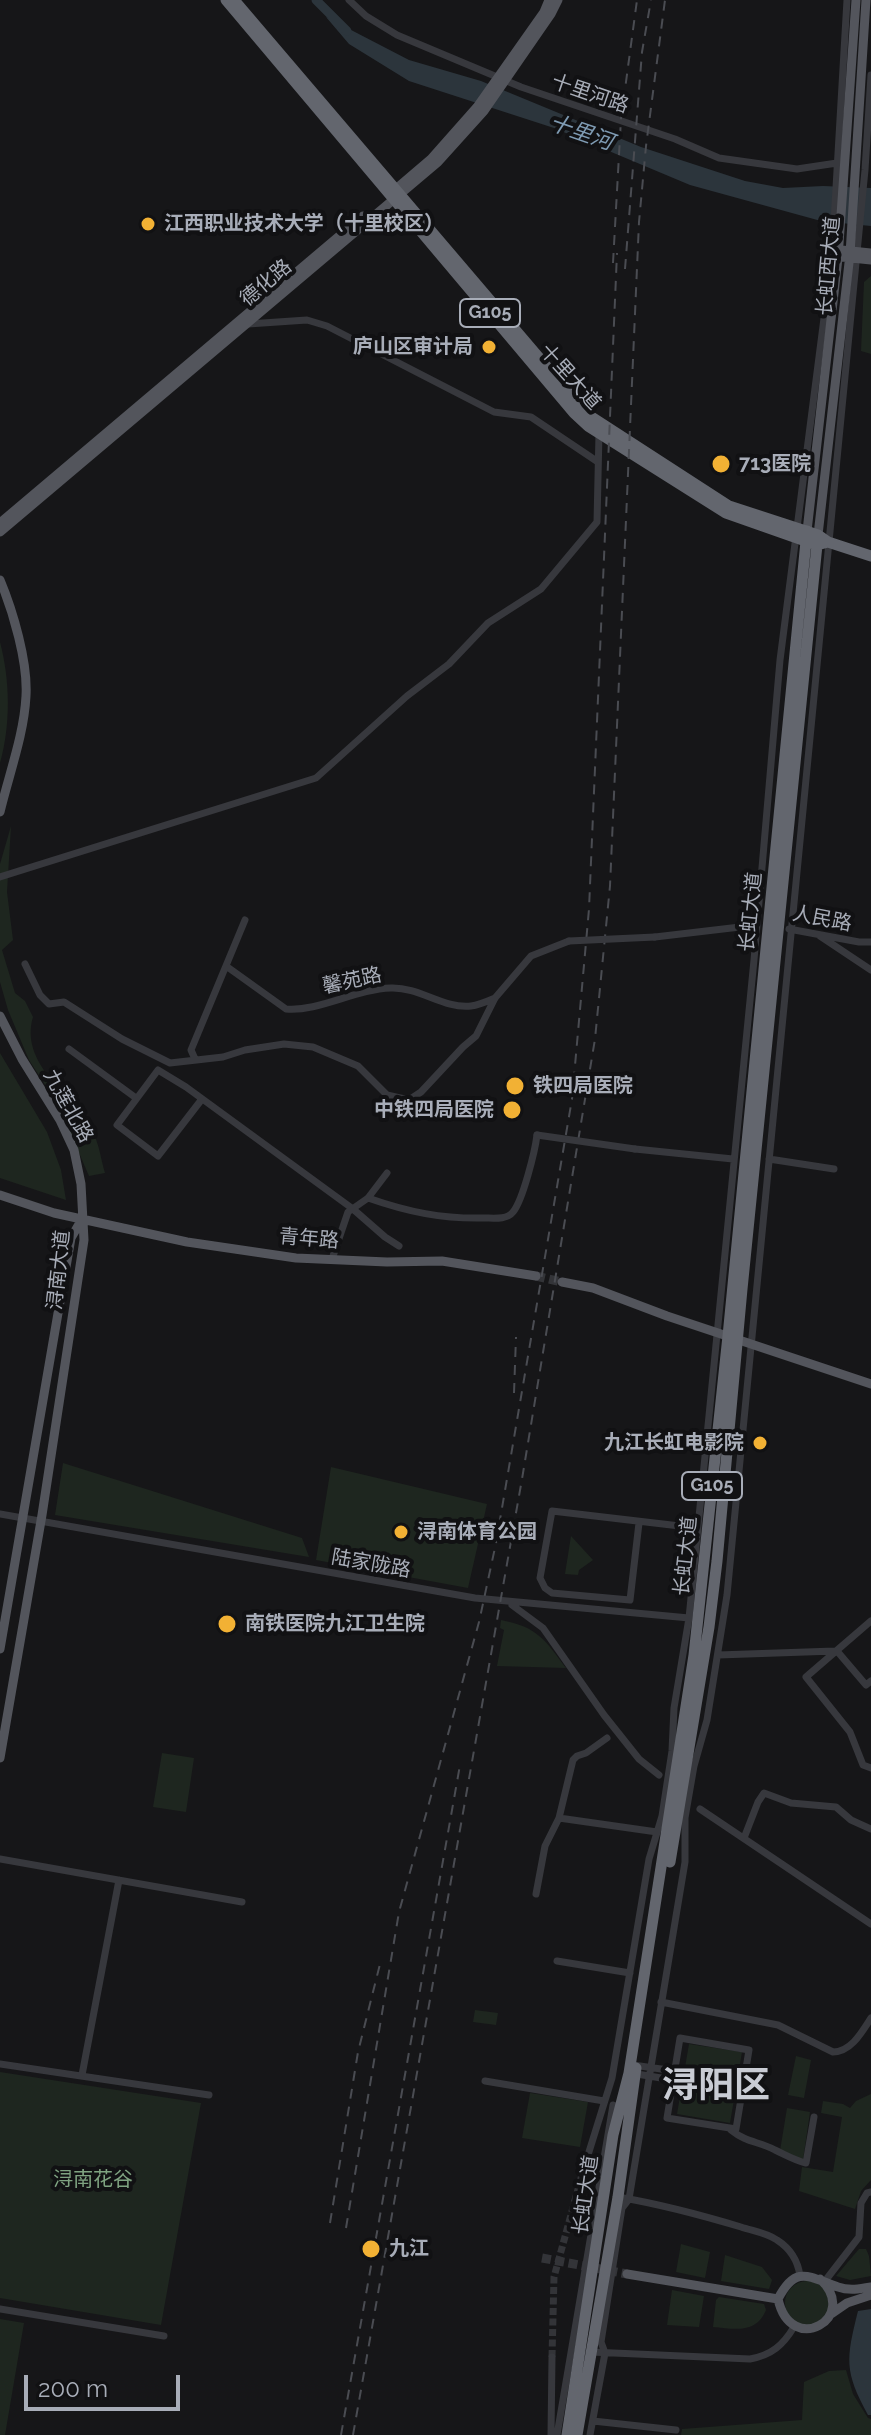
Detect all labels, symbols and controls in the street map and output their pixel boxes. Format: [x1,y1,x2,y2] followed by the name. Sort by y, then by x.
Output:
[548,70,632,118] street label: 十里河路
[546,110,616,156] water label: 十里河
[164,212,444,236] place label: 江西职业技术大学（十里校区）
[139,215,157,233] marker: 江西职业技术大学（十里校区）
[813,215,845,317] street label: 长虹西大道
[235,255,297,311] street label: 德化路
[460,299,520,327] road number: G105
[353,335,473,359] place label: 庐山区审计局
[480,338,498,356] marker: 庐山区审计局
[534,339,606,415] street label: 十里大道
[739,452,811,476] place label: 713医院
[710,453,732,475] marker: 713医院
[735,871,767,953] street label: 长虹大道
[790,901,854,937] street label: 人民路
[320,963,384,999] street label: 馨苑路
[38,1065,98,1147] street label: 九莲北路
[533,1074,633,1098] place label: 铁四局医院
[504,1075,526,1097] marker: 铁四局医院
[374,1098,494,1122] place label: 中铁四局医院
[501,1099,523,1121] marker: 中铁四局医院
[278,1224,340,1254] street label: 青年路
[43,1229,75,1311] street label: 浔南大道
[604,1431,744,1455] place label: 九江长虹电影院
[751,1434,769,1452] marker: 九江长虹电影院
[682,1472,742,1500] road number: G105
[670,1515,702,1597] street label: 长虹大道
[417,1520,537,1544] place label: 浔南体育公园
[392,1523,410,1541] marker: 浔南体育公园
[330,1545,412,1583] street label: 陆家陇路
[245,1612,425,1636] place label: 南铁医院九江卫生院
[216,1613,238,1635] marker: 南铁医院九江卫生院
[662,2064,770,2108] district label: 浔阳区
[569,2154,603,2236] street label: 长虹大道
[53,2168,133,2192] park label: 浔南花谷
[389,2237,429,2261] place label: 九江
[360,2238,382,2260] marker: 九江
[28,2359,184,2409] scale bar
[38,2374,108,2403] text: 200 m

